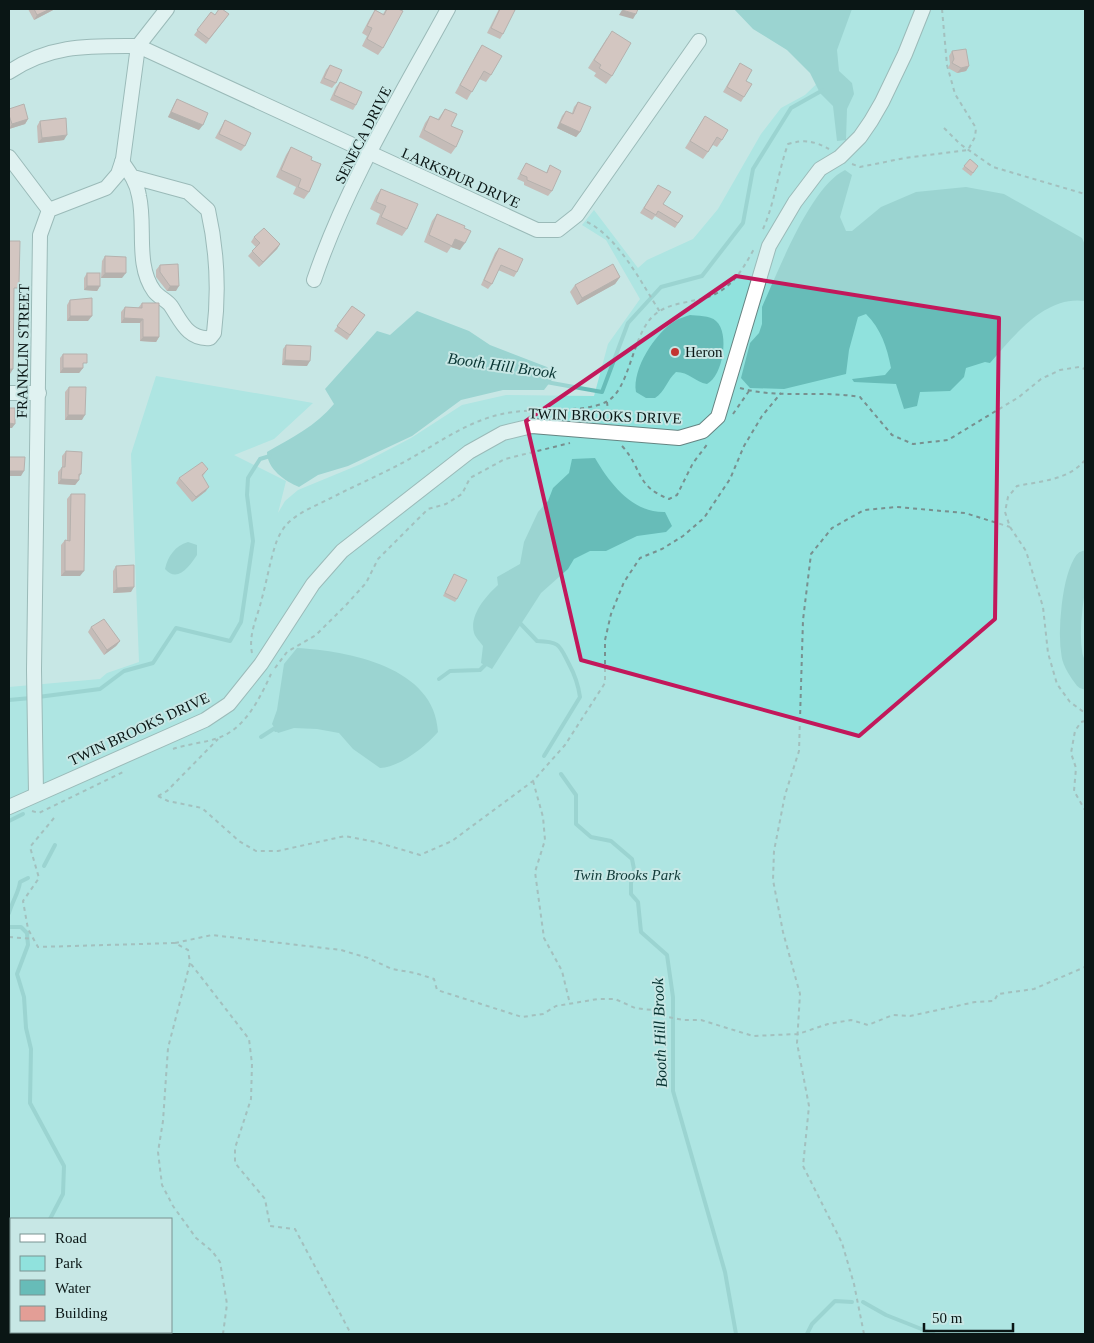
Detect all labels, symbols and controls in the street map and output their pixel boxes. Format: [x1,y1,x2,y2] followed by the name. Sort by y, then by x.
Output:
[332,84,394,186] street label: SENECA DRIVE
[399,145,523,211] street label: LARKSPUR DRIVE
[14,284,32,418] street label: FRANKLIN STREET
[685,344,723,360] place label: Heron
[669,346,681,358] marker: Heron
[446,349,558,382] water label: Booth Hill Brook
[528,405,682,427] street label: TWIN BROOKS DRIVE
[66,689,212,769] street label: TWIN BROOKS DRIVE
[573,867,681,883] park label: Twin Brooks Park
[649,977,670,1088] water label: Booth Hill Brook
[10,1218,172,1333] legend
[55,1230,87,1246] text: Road
[55,1255,83,1271] text: Park
[55,1280,90,1296] text: Water
[924,1300,1013,1332] scale bar
[55,1305,108,1321] text: Building
[932,1310,963,1326] text: 50 m

